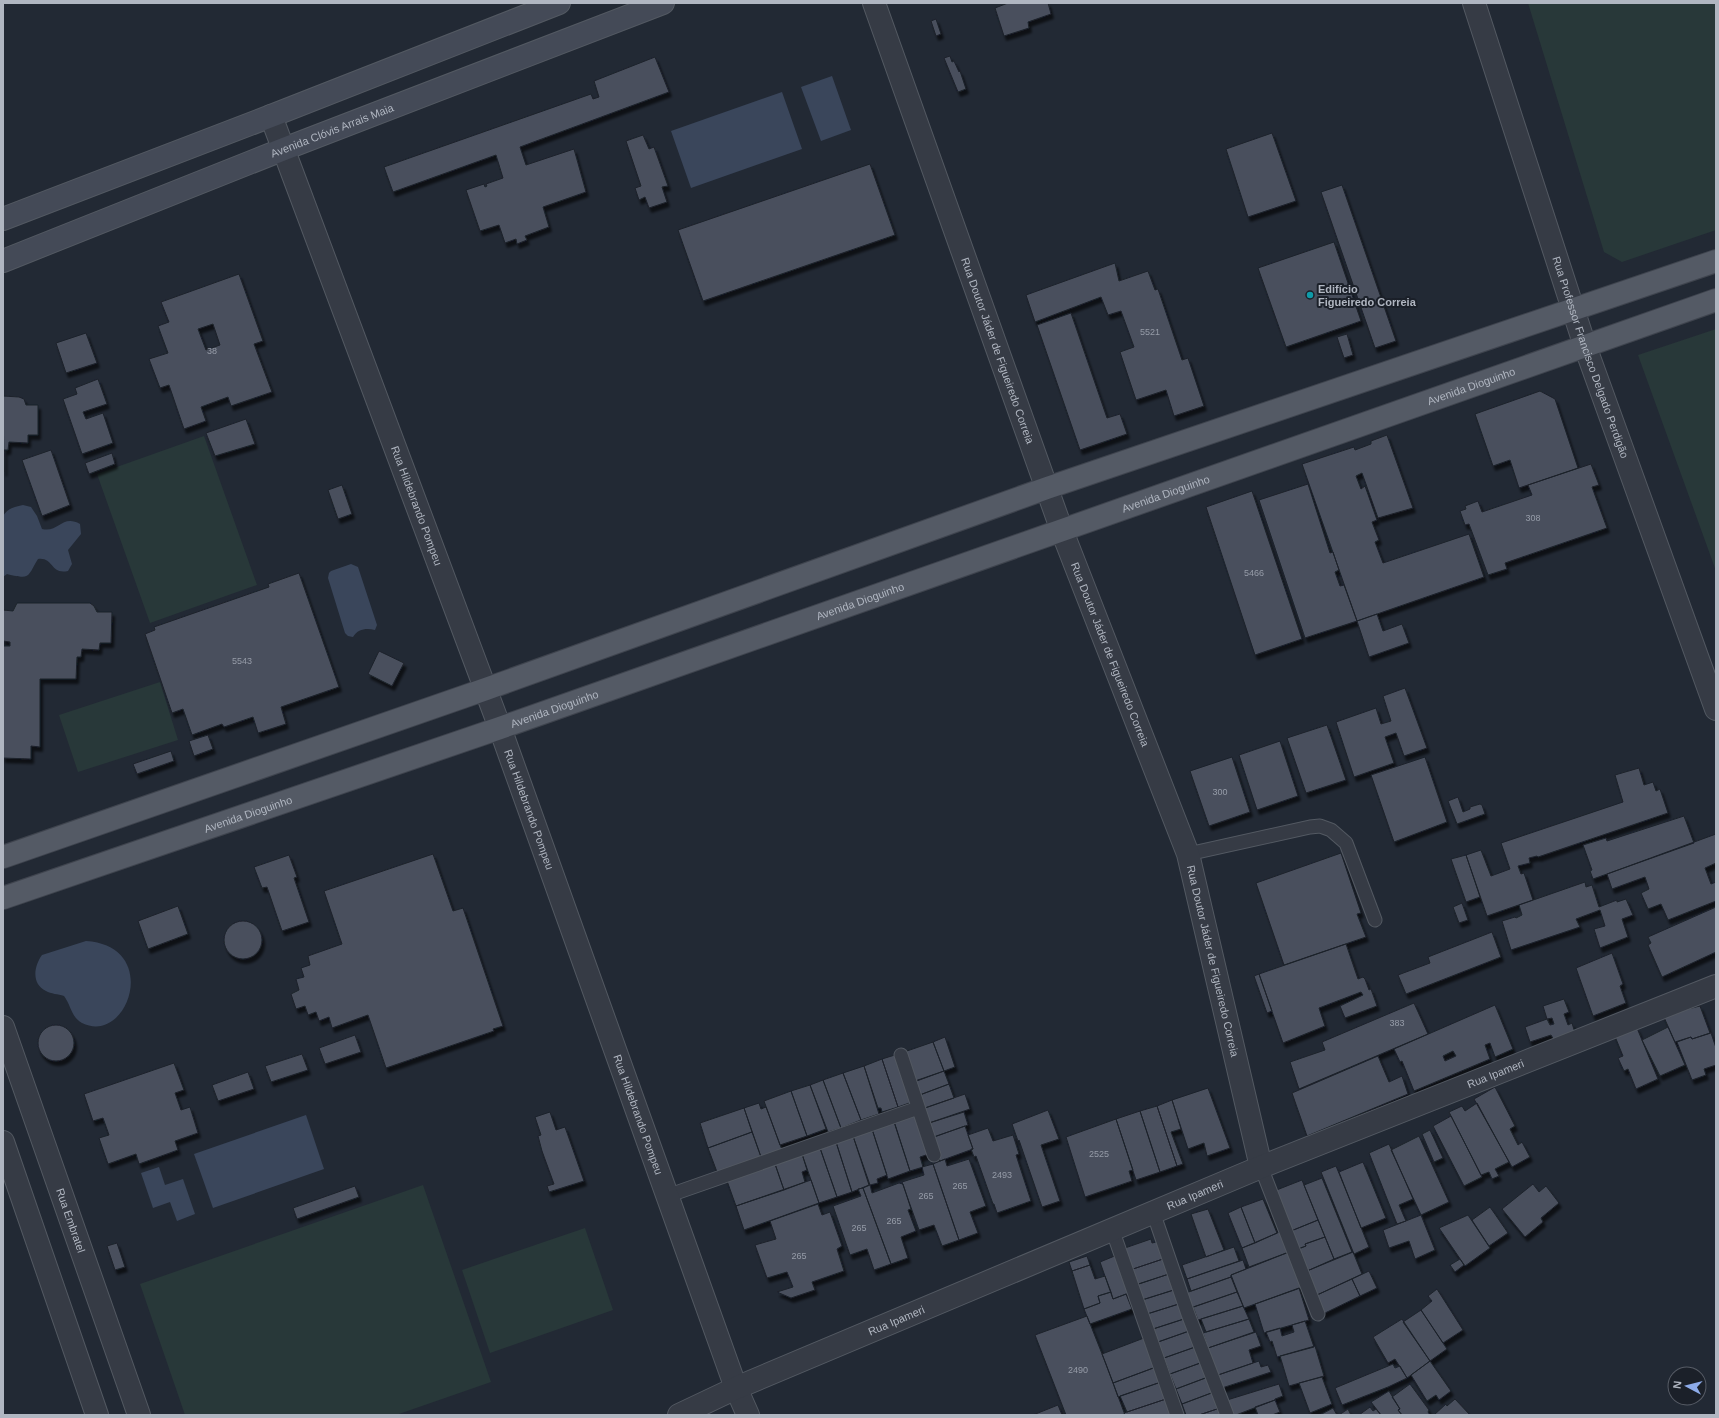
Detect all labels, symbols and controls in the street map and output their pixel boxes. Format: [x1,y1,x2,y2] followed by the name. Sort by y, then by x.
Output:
[269,101,396,160] street label: Avenida Clóvis Arrais Maia
[1550,255,1631,460] street label: Rua Professor Francisco Delgado Perdigão
[959,256,1037,446] street label: Rua Doutor Jáder de Figueiredo Correia
[1318,283,1417,308] place label: Edifício Figueiredo Correia
[1305,290,1315,300] marker: Edifício Figueiredo Correia
[1140,327,1160,337] house number: 5521
[207,346,217,356] house number: 38
[1426,365,1517,407] street label: Avenida Dioguinho
[389,444,445,567] street label: Rua Hildebrando Pompeu
[1120,473,1211,515] street label: Avenida Dioguinho
[1525,513,1541,523] house number: 308
[1069,561,1152,749] street label: Rua Doutor Jáder de Figueiredo Correia
[1244,568,1264,578] house number: 5466
[815,580,906,622] street label: Avenida Dioguinho
[232,656,252,666] house number: 5543
[509,688,600,730] street label: Avenida Dioguinho
[502,748,556,871] street label: Rua Hildebrando Pompeu
[1212,787,1228,797] house number: 300
[202,794,294,835] street label: Avenida Dioguinho
[1185,864,1241,1059] street label: Rua Doutor Jáder de Figueiredo Correia
[1389,1018,1405,1028] house number: 383
[611,1053,665,1176] street label: Rua Hildebrando Pompeu
[1465,1057,1526,1090] street label: Rua Ipameri
[1089,1149,1109,1159] house number: 2525
[992,1170,1012,1180] house number: 2493
[1165,1178,1225,1212] street label: Rua Ipameri
[952,1181,968,1191] house number: 265
[54,1187,88,1254] street label: Rua Embratel
[918,1191,934,1201] house number: 265
[886,1216,902,1226] house number: 265
[851,1223,867,1233] house number: 265
[791,1251,807,1261] house number: 265
[866,1303,926,1338] street label: Rua Ipameri
[1068,1365,1088,1375] house number: 2490
[1667,1366,1707,1406] north arrow
[1671,1380,1684,1389] text: N

